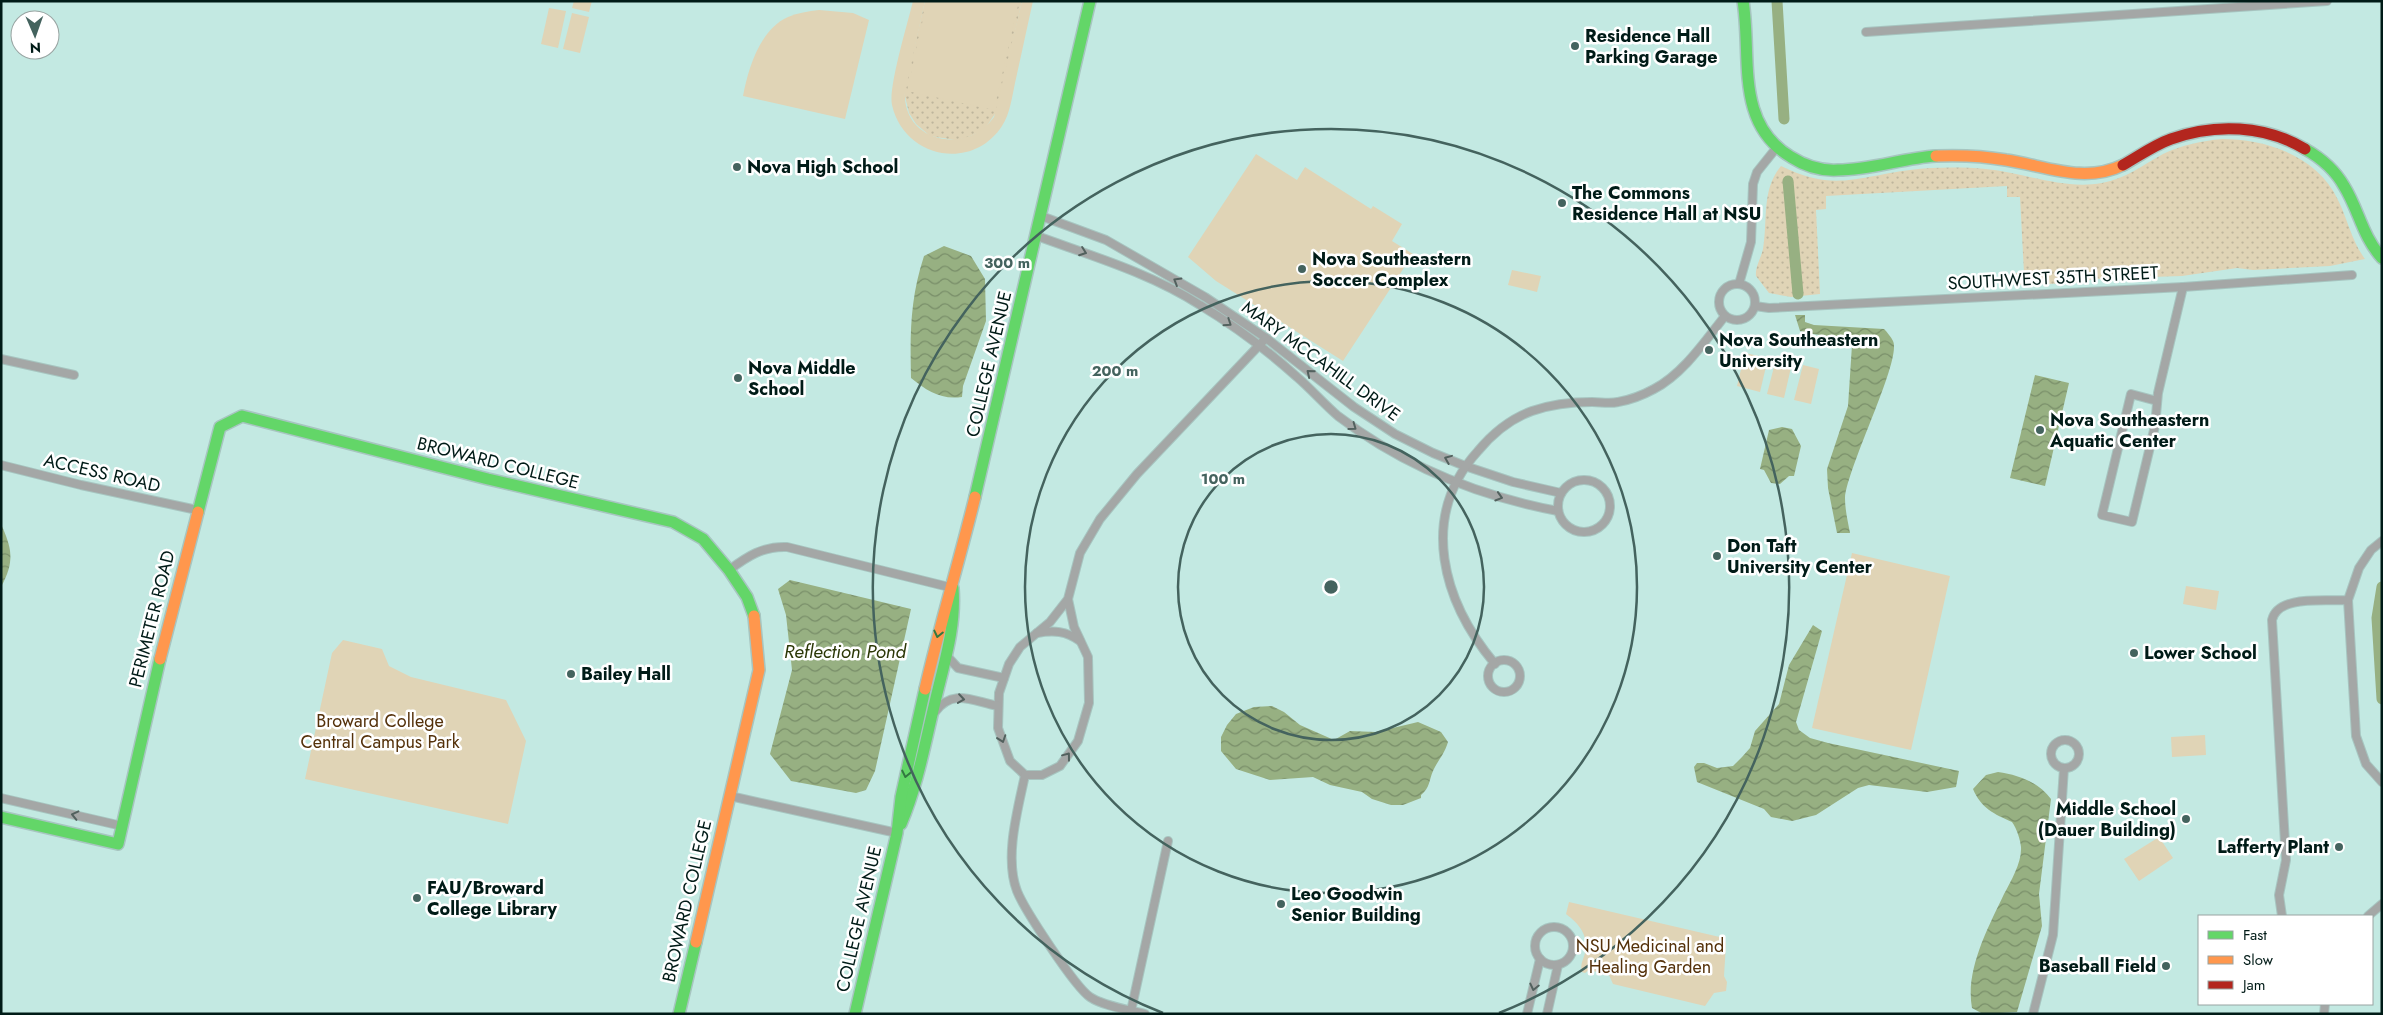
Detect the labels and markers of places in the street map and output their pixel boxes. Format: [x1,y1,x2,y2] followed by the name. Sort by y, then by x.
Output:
[1585,23,1718,70] place label: Residence Hall Parking Garage
[1569,40,1581,52] marker: Residence Hall Parking Garage
[747,154,898,180] place label: Nova High School
[731,161,743,173] marker: Nova High School
[1572,180,1761,227] place label: The Commons Residence Hall at NSU
[1556,197,1568,209] marker: The Commons Residence Hall at NSU
[1312,246,1471,293] place label: Nova Southeastern Soccer Complex
[1296,263,1308,275] marker: Nova Southeastern Soccer Complex
[1719,327,1878,374] place label: Nova Southeastern University
[1703,344,1715,356] marker: Nova Southeastern University
[748,355,856,402] place label: Nova Middle School
[732,372,744,384] marker: Nova Middle School
[2049,407,2209,454] place label: Nova Southeastern Aquatic Center
[2034,424,2046,436] marker: Nova Southeastern Aquatic Center
[1727,533,1873,580] place label: Don Taft University Center
[1711,550,1723,562] marker: Don Taft University Center
[1322,578,1340,596] centre of rings
[2144,640,2257,666] place label: Lower School
[2128,647,2140,659] marker: Lower School
[581,661,671,687] place label: Bailey Hall
[565,668,577,680] marker: Bailey Hall
[2038,796,2176,843] place label: Middle School (Dauer Building)
[2180,813,2192,825] marker: Middle School (Dauer Building)
[2217,834,2329,860] place label: Lafferty Plant
[2333,841,2345,853] marker: Lafferty Plant
[427,875,558,922] place label: FAU/Broward College Library
[1291,881,1421,928] place label: Leo Goodwin Senior Building
[411,892,423,904] marker: FAU/Broward College Library
[1275,898,1287,910] marker: Leo Goodwin Senior Building
[2039,953,2156,979] place label: Baseball Field
[2160,960,2172,972] marker: Baseball Field

